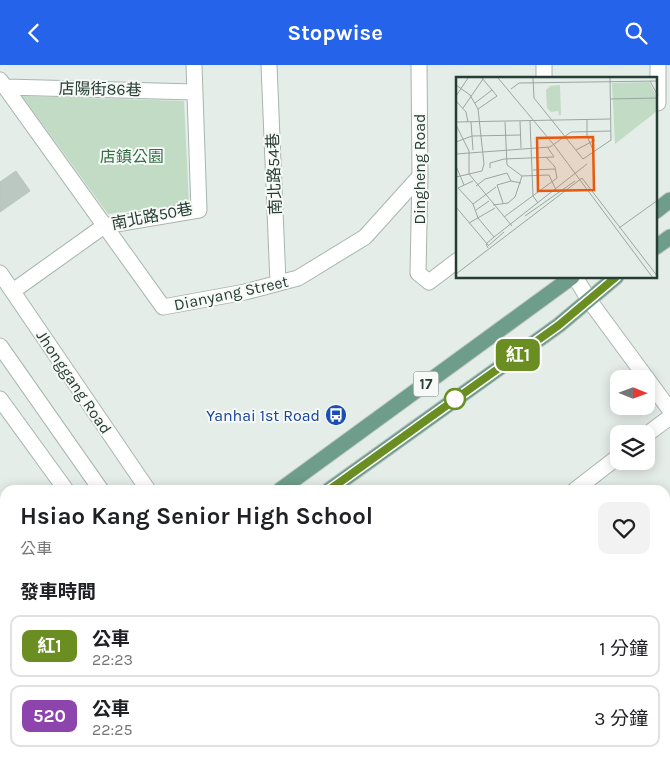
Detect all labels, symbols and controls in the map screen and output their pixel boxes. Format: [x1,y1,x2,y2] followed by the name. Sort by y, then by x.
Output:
[20,19,48,47] icon: back
[622,19,650,47] icon: search
[287,20,383,46] text: Stopwise
[456,77,658,279] inset map
[58,79,142,99] street label: 店陽街86巷
[410,113,429,225] street label: Dingheng Road
[263,133,285,215] street label: 南北路54巷
[100,147,164,166] park label: 店鎮公園
[110,199,194,233] street label: 南北路50巷
[172,272,290,314] street label: Dianyang Street
[32,327,116,437] street label: Jhonggang Road
[496,339,540,371] line badge: 紅1
[506,344,530,366] text: 紅1
[610,370,655,415] north arrow
[610,370,655,470] map controls
[414,371,438,397] road number: 17
[444,388,466,410] unlabelled marker
[324,403,348,427] bus stop icon: Yanhai 1st Road
[206,406,320,425] place label: Yanhai 1st Road
[610,425,655,470] button: layers
[20,502,373,530] text: Hsiao Kang Senior High School
[598,502,650,554] button: heart
[20,539,52,558] text: 公車
[20,581,96,603] text: 發車時間
[92,628,130,650] text: 公車
[37,635,62,657] text: 紅1
[599,638,648,660] text: 1 分鐘
[92,650,133,669] text: 22:23
[92,698,130,720] text: 公車
[33,705,66,727] text: 520
[594,708,648,730] text: 3 分鐘
[92,720,133,739] text: 22:25

